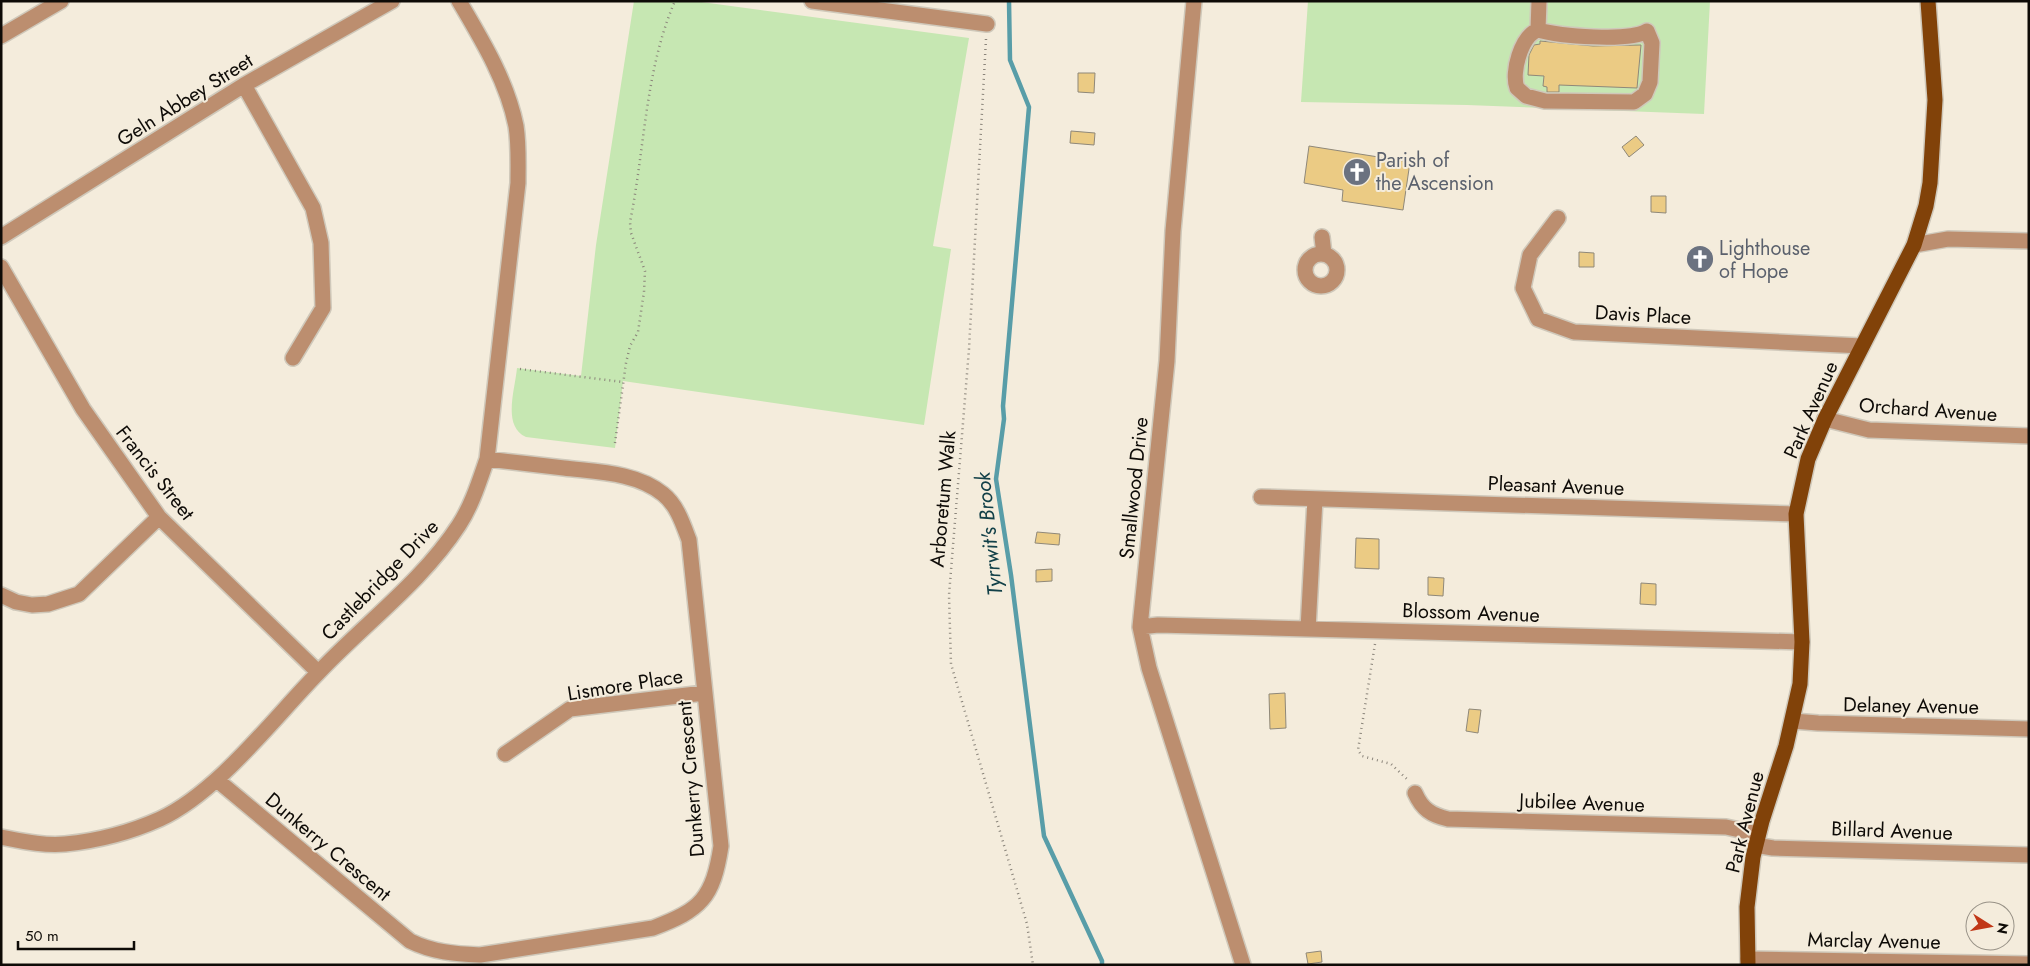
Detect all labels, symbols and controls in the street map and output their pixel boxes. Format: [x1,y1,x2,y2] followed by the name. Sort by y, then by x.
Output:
[111,46,259,153] street label: Geln Abbey Street
[1376,146,1494,198] place label: Parish of the Ascension
[1342,157,1372,187] church icon: Parish of the Ascension
[1719,234,1810,286] place label: Lighthouse of Hope
[1685,244,1715,274] church icon: Lighthouse of Hope
[1594,298,1692,332] street label: Davis Place
[1777,357,1845,463] street label: Park Avenue
[1858,391,1998,429] street label: Orchard Avenue
[1112,416,1156,560] street label: Smallwood Drive
[109,420,201,527] street label: Francis Street
[923,429,963,568] street label: Arboretum Walk
[1487,469,1625,503] street label: Pleasant Avenue
[967,470,1010,597] water label: Tyrrwit's Brook
[315,513,445,647] street label: Castlebridge Drive
[1402,596,1540,630] street label: Blossom Avenue
[565,662,685,708] street label: Lismore Place
[1843,690,1979,722] street label: Delaney Avenue
[670,700,712,858] street label: Dunkerry Crescent
[1718,768,1772,876] street label: Park Avenue
[259,786,397,908] street label: Dunkerry Crescent
[1516,786,1645,820] street label: Jubilee Avenue
[1831,814,1953,848] street label: Billard Avenue
[1965,901,2015,951] north arrow
[18,918,134,950] scale bar
[1992,921,2014,936] text: N
[25,925,59,947] text: 50 m
[1807,925,1941,957] street label: Marclay Avenue

